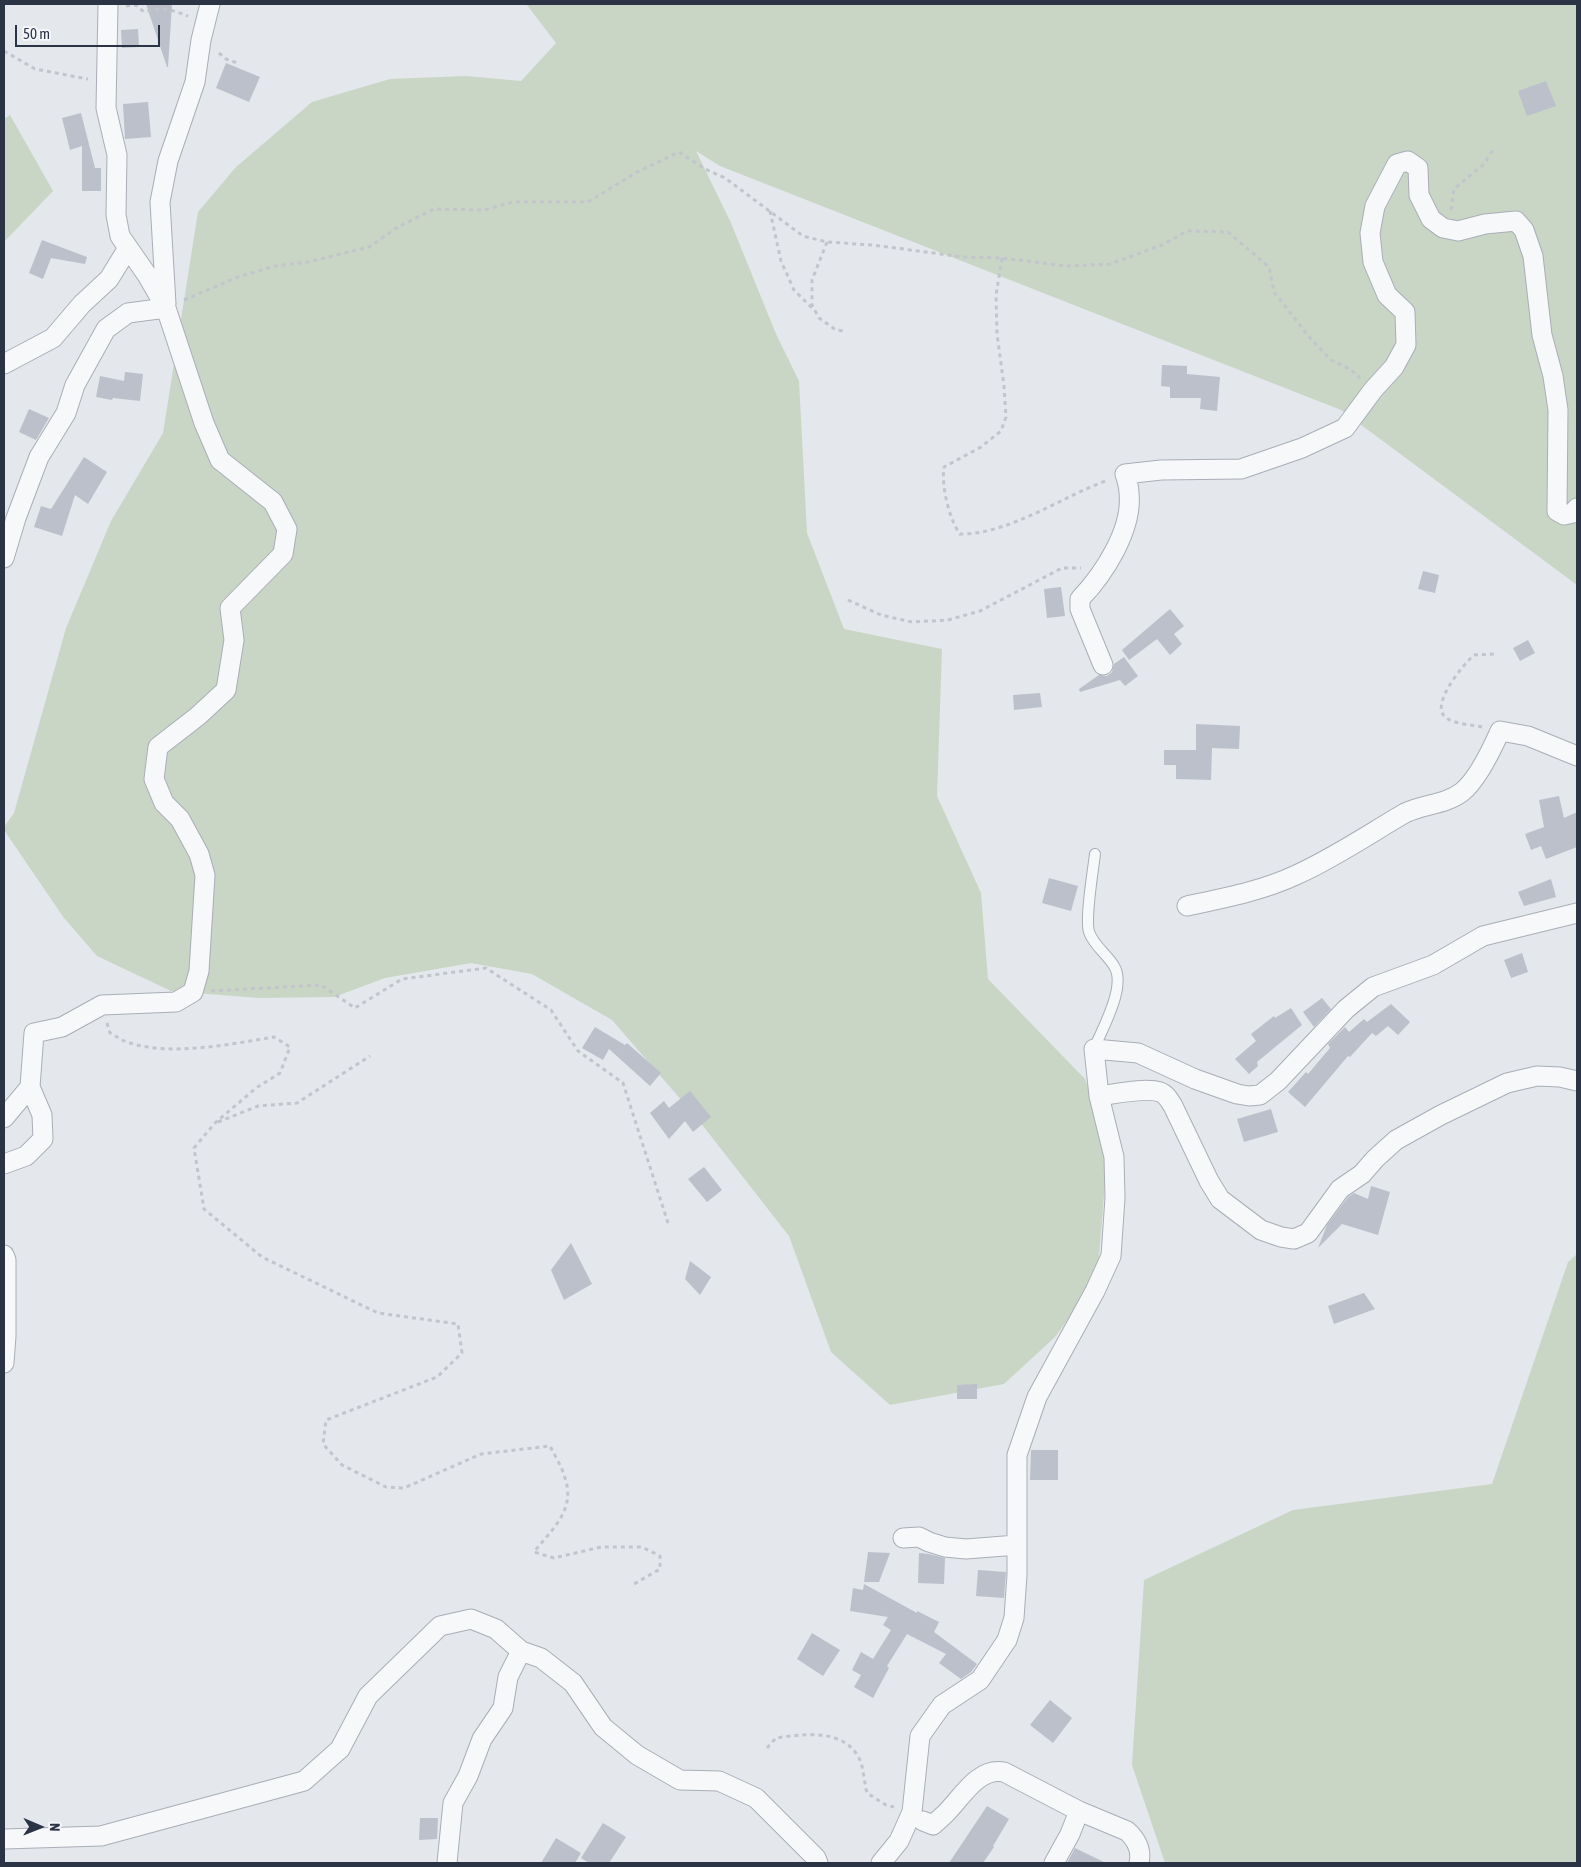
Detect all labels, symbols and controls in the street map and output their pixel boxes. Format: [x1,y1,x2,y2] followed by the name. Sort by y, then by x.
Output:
[18,15,162,47] scale bar
[23,25,50,42] text: 50 m
[15,1802,65,1852] north arrow
[47,1823,63,1832] text: N

